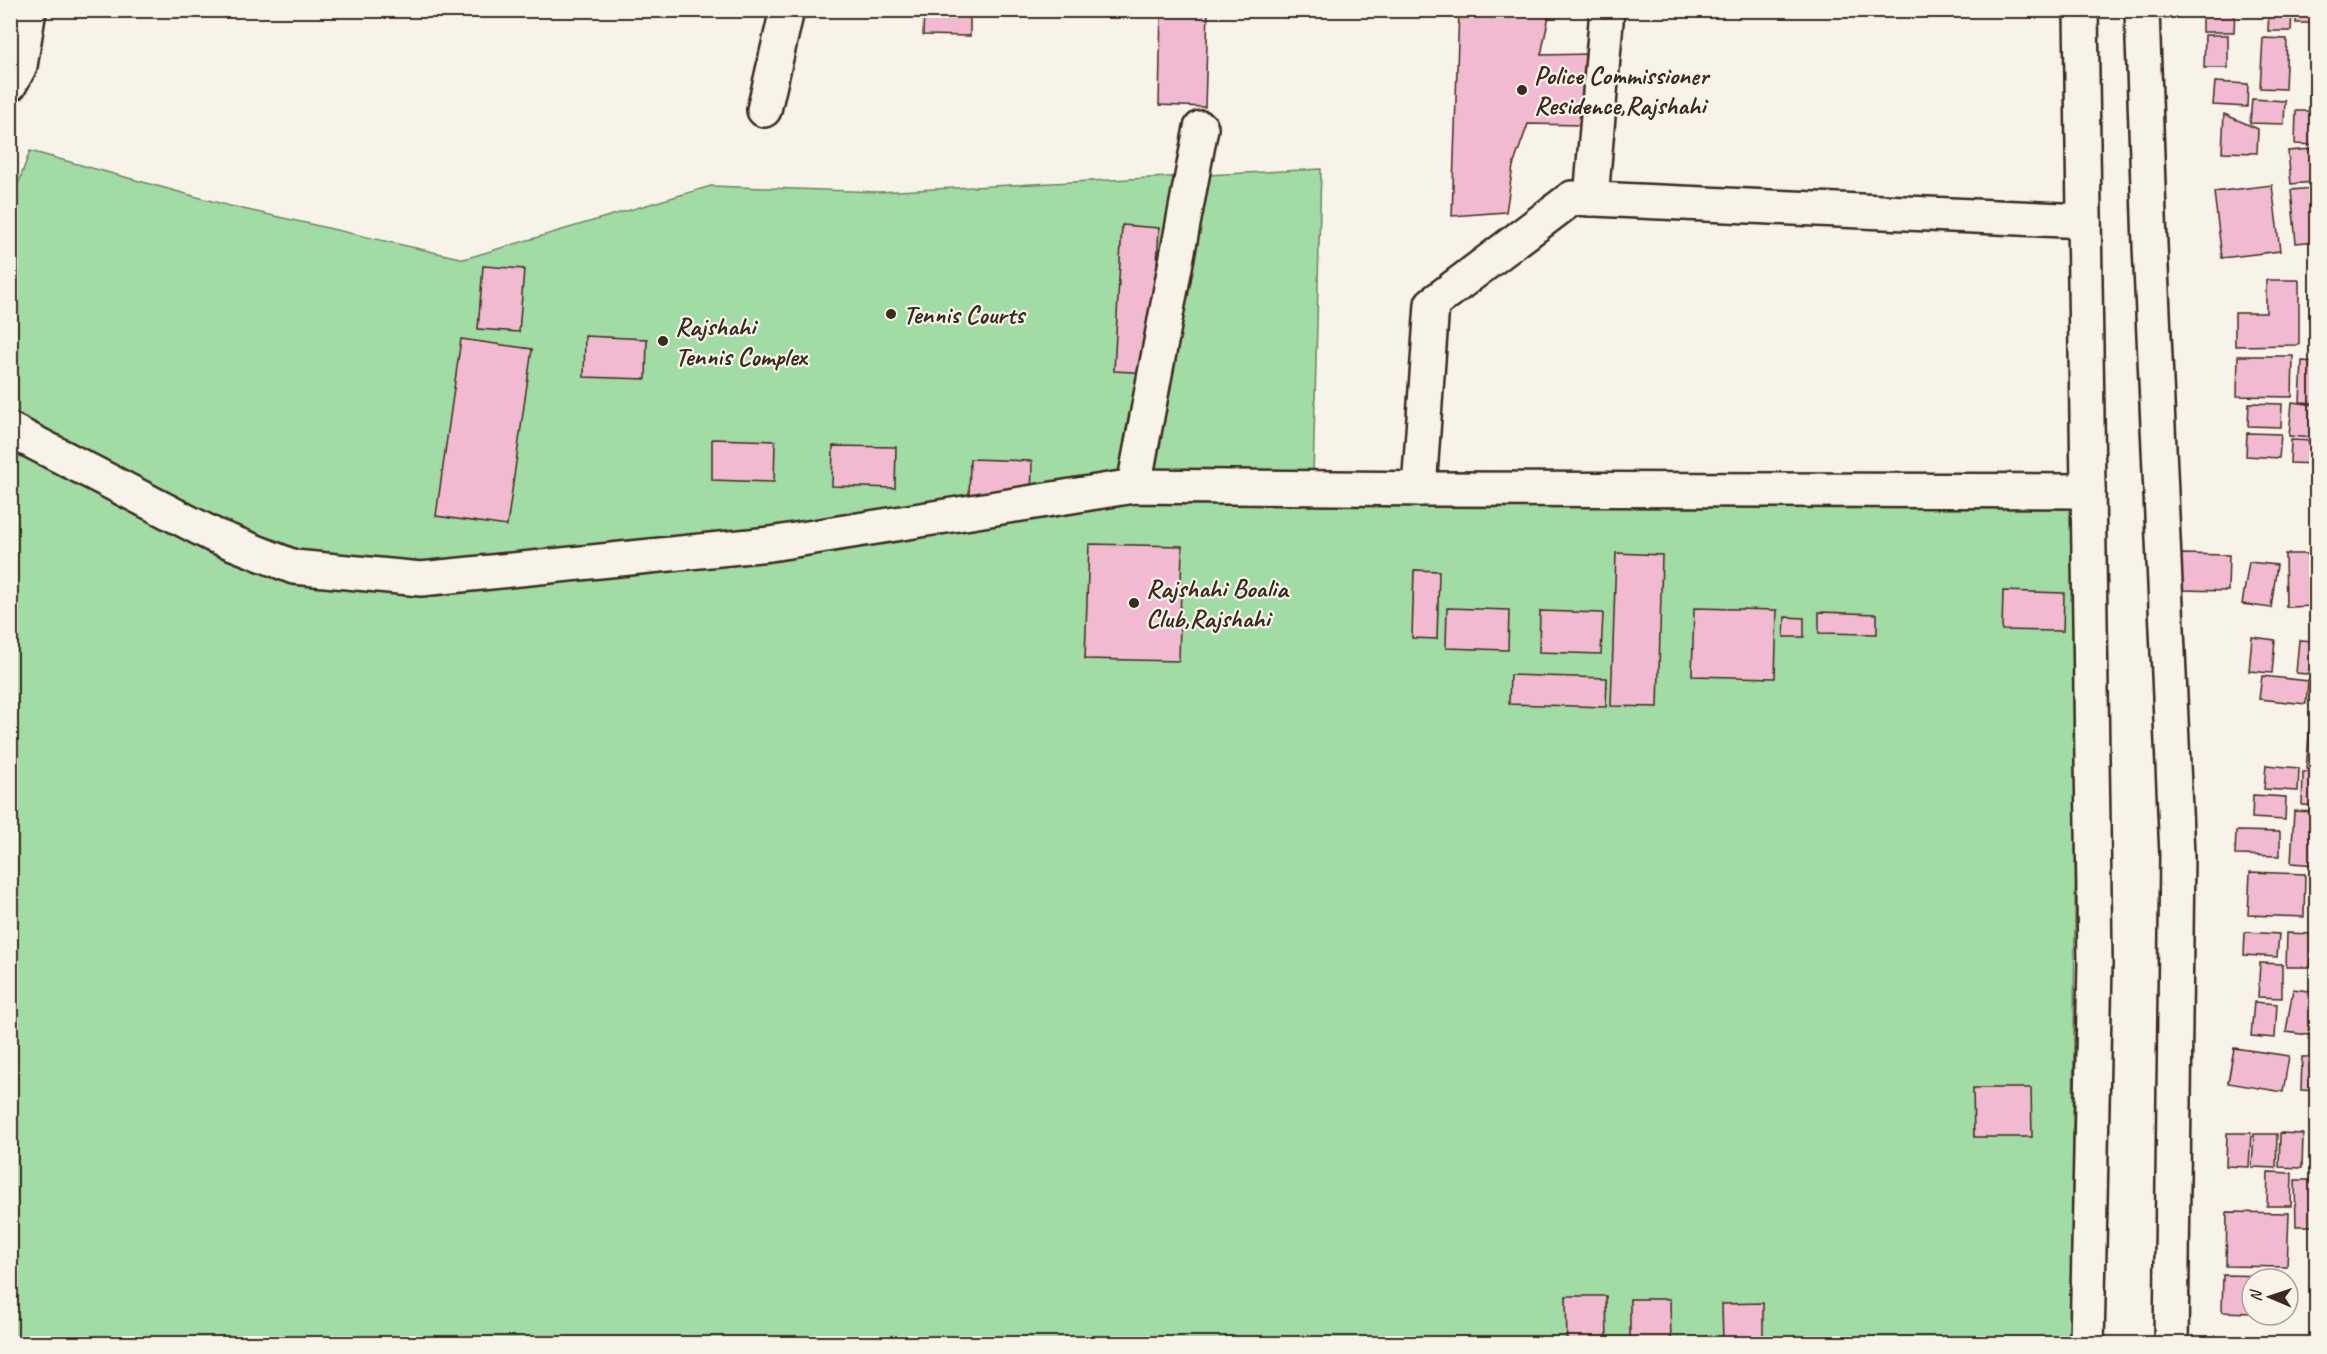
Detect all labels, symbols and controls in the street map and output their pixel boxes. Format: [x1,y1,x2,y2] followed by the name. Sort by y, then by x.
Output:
[1534,59,1711,122] place label: Police Commissioner Residence,Rajshahi
[1515,83,1529,97] marker: Police Commissioner Residence,Rajshahi
[903,298,1027,331] place label: Tennis Courts
[884,307,898,321] marker: Tennis Courts
[675,310,808,373] place label: Rajshahi Tennis Complex
[656,334,670,348] marker: Rajshahi Tennis Complex
[1146,572,1290,635] place label: Rajshahi Boalia Club,Rajshahi
[1127,596,1141,610] marker: Rajshahi Boalia Club,Rajshahi
[2240,1267,2300,1327] north arrow
[2246,1288,2266,1302] text: N

